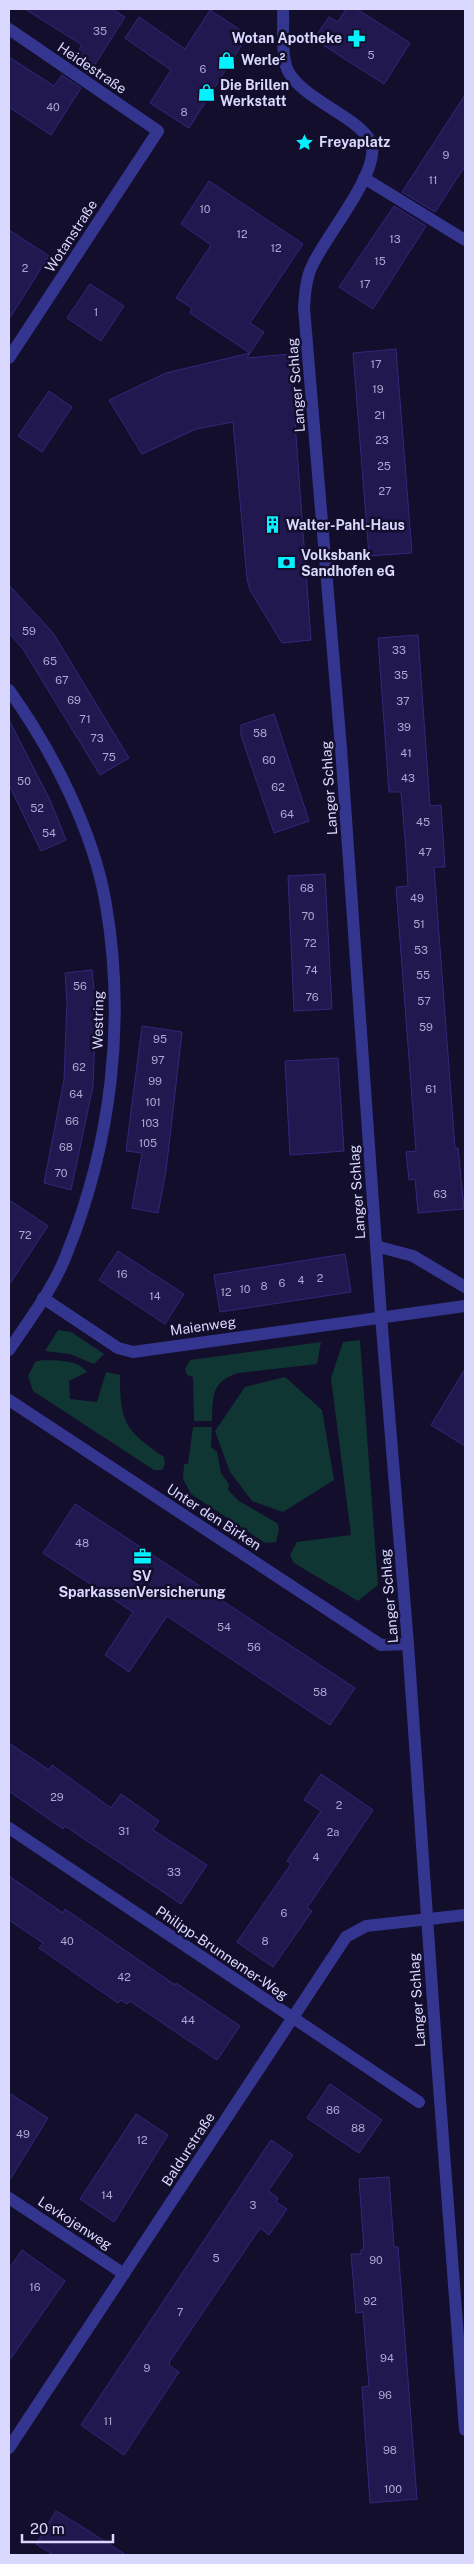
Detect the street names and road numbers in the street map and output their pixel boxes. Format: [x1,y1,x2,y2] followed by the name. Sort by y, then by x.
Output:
[54,39,130,97] street label: Heidestraße
[42,197,100,275] street label: Wotanstraße
[284,337,308,433] street label: Langer Schlag
[318,740,340,836] street label: Langer Schlag
[89,990,107,1050] street label: Westring
[346,1144,368,1240] street label: Langer Schlag
[169,1313,237,1339] street label: Maienweg
[164,1481,264,1553] street label: Unter den Birken
[377,1548,401,1644] street label: Langer Schlag
[153,1903,291,2003] street label: Philipp-Brunnemer-Weg
[406,1952,428,2048] street label: Langer Schlag
[158,2109,218,2189] street label: Baldurstraße
[35,2193,115,2253] street label: Levkojenweg

